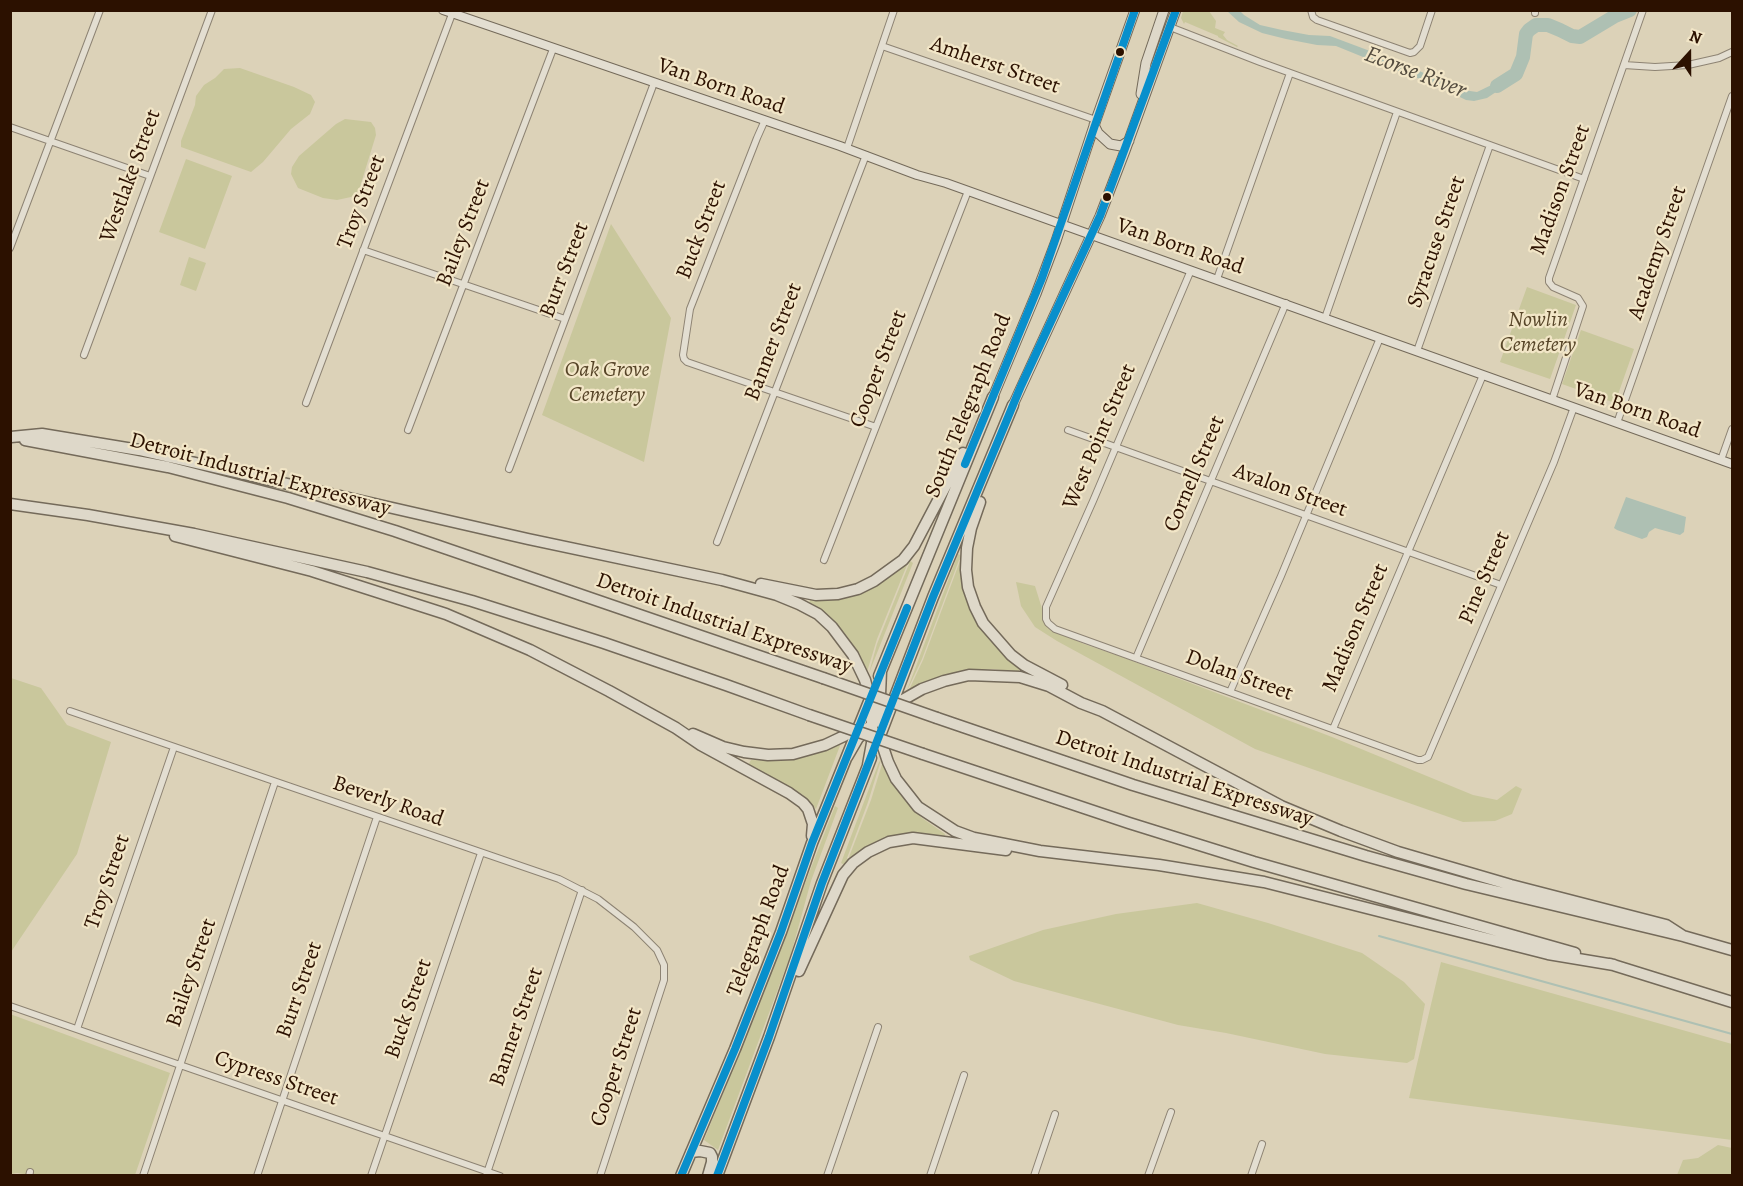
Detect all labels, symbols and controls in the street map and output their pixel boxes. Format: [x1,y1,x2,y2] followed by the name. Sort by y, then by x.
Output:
[1659,24,1719,84] north arrow
[1686,25,1705,50] text: N
[927,31,1063,101] street label: Amherst Street
[1360,40,1470,106] water label: Ecorse River
[1114,46,1126,58] unlabelled marker
[654,53,788,121] street label: Van Born Road
[95,106,167,246] street label: Westlake Street
[1525,121,1597,259] street label: Madison Street
[332,151,392,253] street label: Troy Street
[1402,173,1472,311] street label: Syracuse Street
[431,175,497,291] street label: Bailey Street
[671,177,733,283] street label: Buck Street
[1623,183,1693,323] street label: Academy Street
[1101,191,1113,203] unlabelled marker
[1113,213,1247,281] street label: Van Born Road
[535,218,595,322] street label: Burr Street
[739,279,809,405] street label: Banner Street
[845,307,913,431] street label: Cooper Street
[1500,308,1576,360] park label: Nowlin Cemetery
[920,310,1018,502] street label: South Telegraph Road
[565,358,649,410] park label: Oak Grove Cemetery
[1058,360,1142,514] street label: West Point Street
[1570,377,1704,445] street label: Van Born Road
[1159,412,1231,536] street label: Cornell Street
[126,427,394,523] street label: Detroit Industrial Expressway
[1230,458,1350,524] street label: Avalon Street
[1454,528,1516,628] street label: Pine Street
[1317,560,1395,696] street label: Madison Street
[592,568,856,680] street label: Detroit Industrial Expressway
[1182,644,1296,708] street label: Dolan Street
[1052,725,1316,833] street label: Detroit Industrial Expressway
[329,771,447,833] street label: Beverly Road
[79,831,137,933] street label: Troy Street
[722,862,796,1000] street label: Telegraph Road
[161,915,223,1031] street label: Bailey Street
[271,938,329,1042] street label: Burr Street
[380,956,438,1062] street label: Buck Street
[484,964,550,1090] street label: Banner Street
[585,1004,649,1130] street label: Cooper Street
[211,1045,341,1113] street label: Cypress Street

